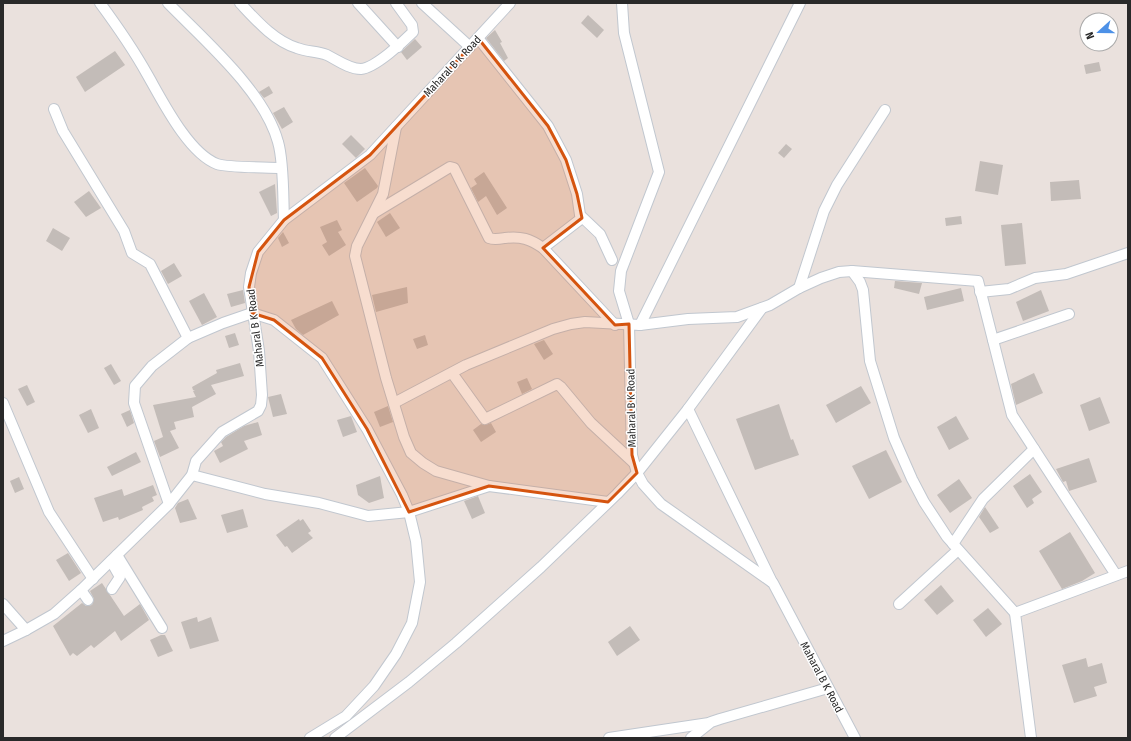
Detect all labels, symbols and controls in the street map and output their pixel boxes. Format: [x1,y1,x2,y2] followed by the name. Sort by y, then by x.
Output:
[1079,12,1119,52] north arrow
[1083,30,1097,41] text: N
[421,33,484,99] street label: Maharal B K Road
[244,288,267,368] street label: Maharal B K Road
[624,369,639,447] street label: Maharal B K Road
[797,640,846,715] street label: Maharal B K Road

